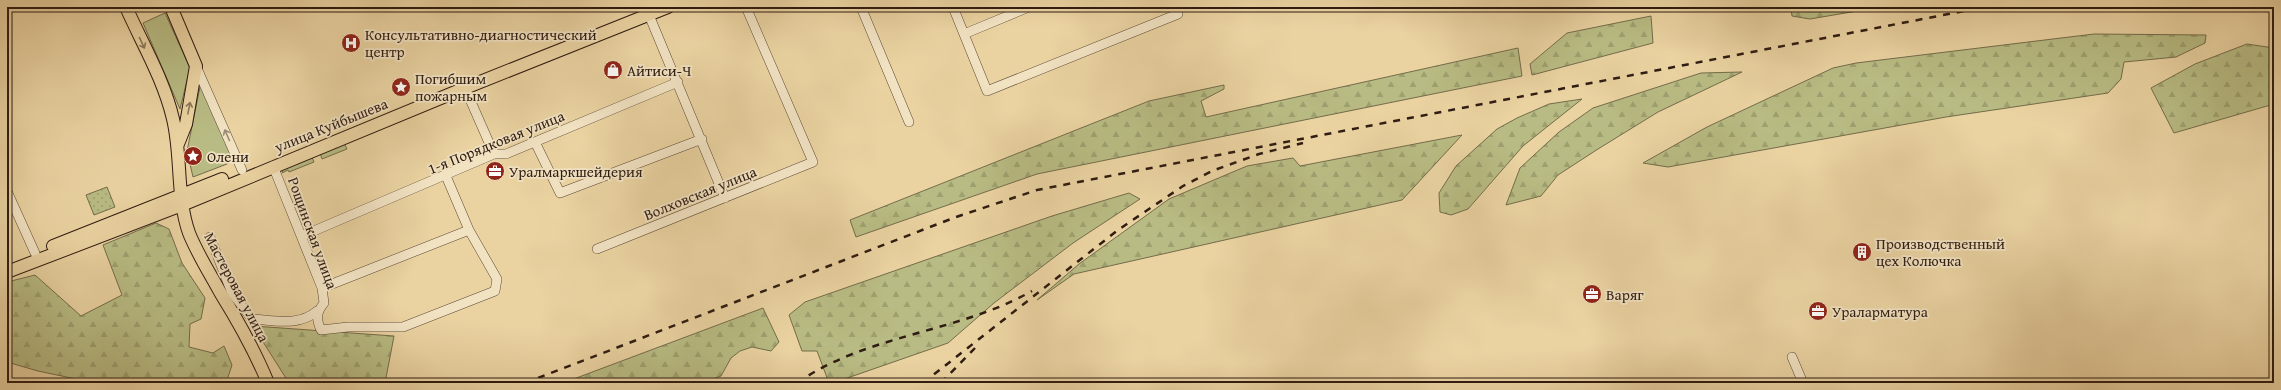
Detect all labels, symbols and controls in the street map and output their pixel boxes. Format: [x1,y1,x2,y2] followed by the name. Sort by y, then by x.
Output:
[365,24,597,62] place label: Консультативно-диагностический центр
[340,32,362,54] hospital icon: Консультативно-диагностический центр
[139,36,146,48] one-way arrow
[602,59,624,81] shop icon: Айтиси-Ч
[627,60,691,81] place label: Айтиси-Ч
[415,68,488,106] place label: Погибшим пожарным
[390,76,412,98] place icon: Погибшим пожарным
[270,92,392,158] street label: улица Куйбышева
[185,101,193,114] one-way arrow
[424,105,568,179] street label: 1-я Порядковая улица
[223,129,230,141] one-way arrow
[182,145,204,167] place icon: Олени
[207,146,249,167] place label: Олени
[484,160,506,182] office icon: Уралмаркшейдерия
[640,160,760,225] street label: Волховская улица
[509,161,643,182] place label: Уралмаркшейдерия
[283,174,343,293] street label: Рощинская улица
[199,228,275,346] street label: Мастеровая улица
[1876,233,2005,271] place label: Производственный цех Колючка
[1851,241,1873,263] building icon: Производственный цех Колючка
[1581,283,1603,305] office icon: Варяг
[1606,284,1644,305] place label: Варяг
[1807,300,1829,322] office icon: Ураларматура
[1832,301,1929,322] place label: Ураларматура

